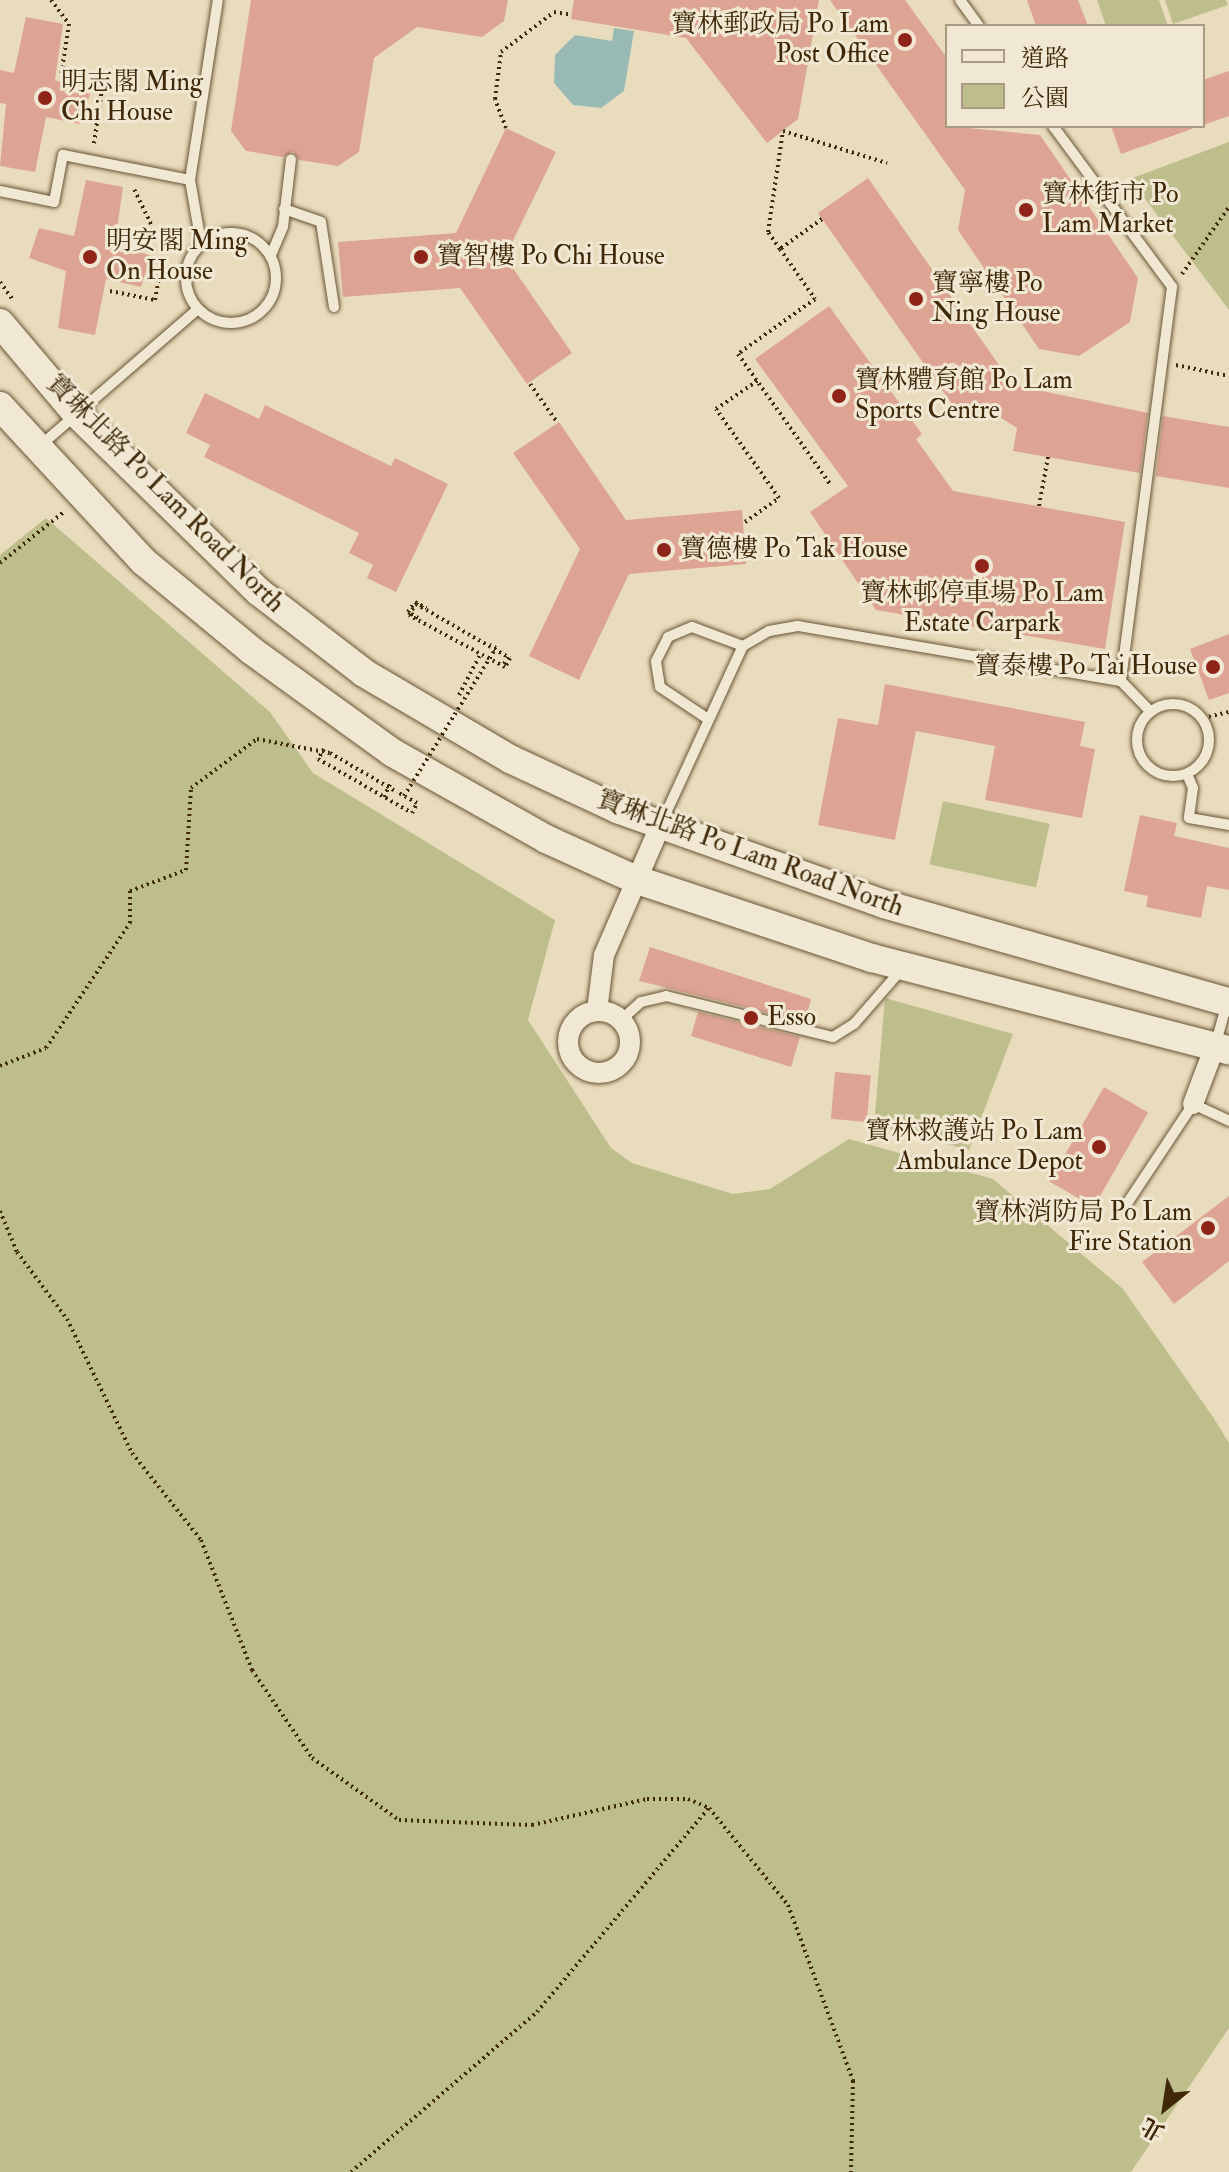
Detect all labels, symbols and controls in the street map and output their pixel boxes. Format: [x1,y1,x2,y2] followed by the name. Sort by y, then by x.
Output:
[671,9,889,70] place label: 寶林郵政局 Po Lam Post Office
[945,24,1205,128] legend
[896,31,914,49] marker: 寶林郵政局 Po Lam Post Office
[1021,43,1069,74] text: 道路
[61,67,203,128] place label: 明志閣 Ming Chi House
[1021,83,1069,114] text: 公園
[36,89,54,107] marker: 明志閣 Ming Chi House
[1042,179,1178,240] place label: 寶林街市 Po Lam Market
[1017,201,1035,219] marker: 寶林街市 Po Lam Market
[106,226,248,288] place label: 明安閣 Ming On House
[437,241,665,273] place label: 寶智樓 Po Chi House
[81,248,99,266] marker: 明安閣 Ming On House
[412,248,430,266] marker: 寶智樓 Po Chi House
[932,268,1060,330] place label: 寶寧樓 Po Ning House
[907,290,925,308] marker: 寶寧樓 Po Ning House
[855,365,1073,426] place label: 寶林體育館 Po Lam Sports Centre
[39,368,291,620] street label: 寶琳北路 Po Lam Road North
[830,387,848,405] marker: 寶林體育館 Po Lam Sports Centre
[680,534,908,566] place label: 寶德樓 Po Tak House
[655,541,673,559] marker: 寶德樓 Po Tak House
[973,557,991,575] marker: 寶林邨停車場 Po Lam Estate Carpark
[860,578,1104,640] place label: 寶林邨停車場 Po Lam Estate Carpark
[975,651,1197,683] place label: 寶泰樓 Po Tai House
[1204,658,1222,676] marker: 寶泰樓 Po Tai House
[592,784,908,924] street label: 寶琳北路 Po Lam Road North
[767,1002,816,1034] place label: Esso
[742,1009,760,1027] marker: Esso
[865,1116,1083,1178] place label: 寶林救護站 Po Lam Ambulance Depot
[1090,1138,1108,1156] marker: 寶林救護站 Po Lam Ambulance Depot
[974,1197,1192,1258] place label: 寶林消防局 Po Lam Fire Station
[1199,1219,1217,1237] marker: 寶林消防局 Po Lam Fire Station
[1125,2068,1205,2148] north arrow
[1136,2111,1170,2146] text: 北

